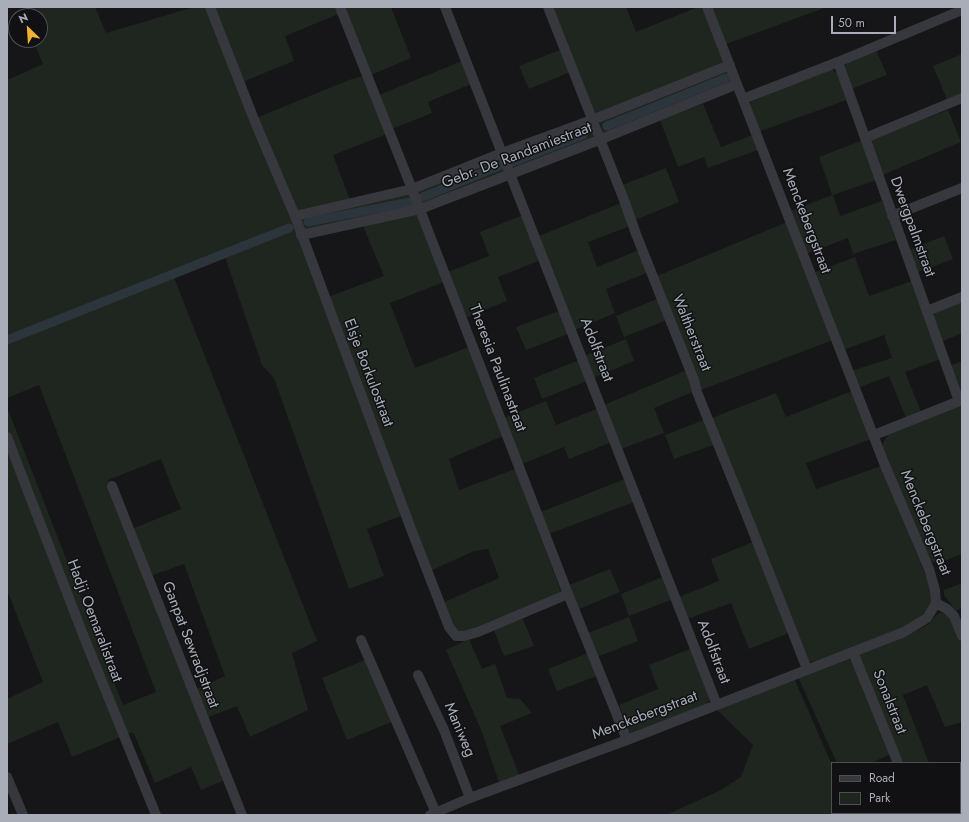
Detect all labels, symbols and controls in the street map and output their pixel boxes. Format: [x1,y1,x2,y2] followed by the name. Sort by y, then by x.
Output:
[8,8,48,48] north arrow
[833,8,898,34] scale bar
[16,9,31,27] text: N
[838,14,865,32] text: 50 m
[440,119,594,193] street label: Gebr. De Randamiestraat
[778,166,834,276] street label: Menckebergstraat
[886,174,938,280] street label: Dwergpalmstraat
[667,292,715,374] street label: Waltherstraat
[464,302,530,434] street label: Theresia Paulinastraat
[576,315,616,385] street label: Adolfstraat
[339,316,397,430] street label: Elsje Borkulostraat
[896,468,954,578] street label: Menckebergstraat
[62,557,126,685] street label: Hadji Oemaralistraat
[158,579,222,711] street label: Ganpat Sewradjstraat
[693,617,733,687] street label: Adolfstraat
[868,667,910,737] street label: Sonalstraat
[590,688,700,744] street label: Menckebergstraat
[440,700,478,760] street label: Maniweg
[831,762,961,814] legend
[869,769,895,787] text: Road
[869,789,890,807] text: Park

